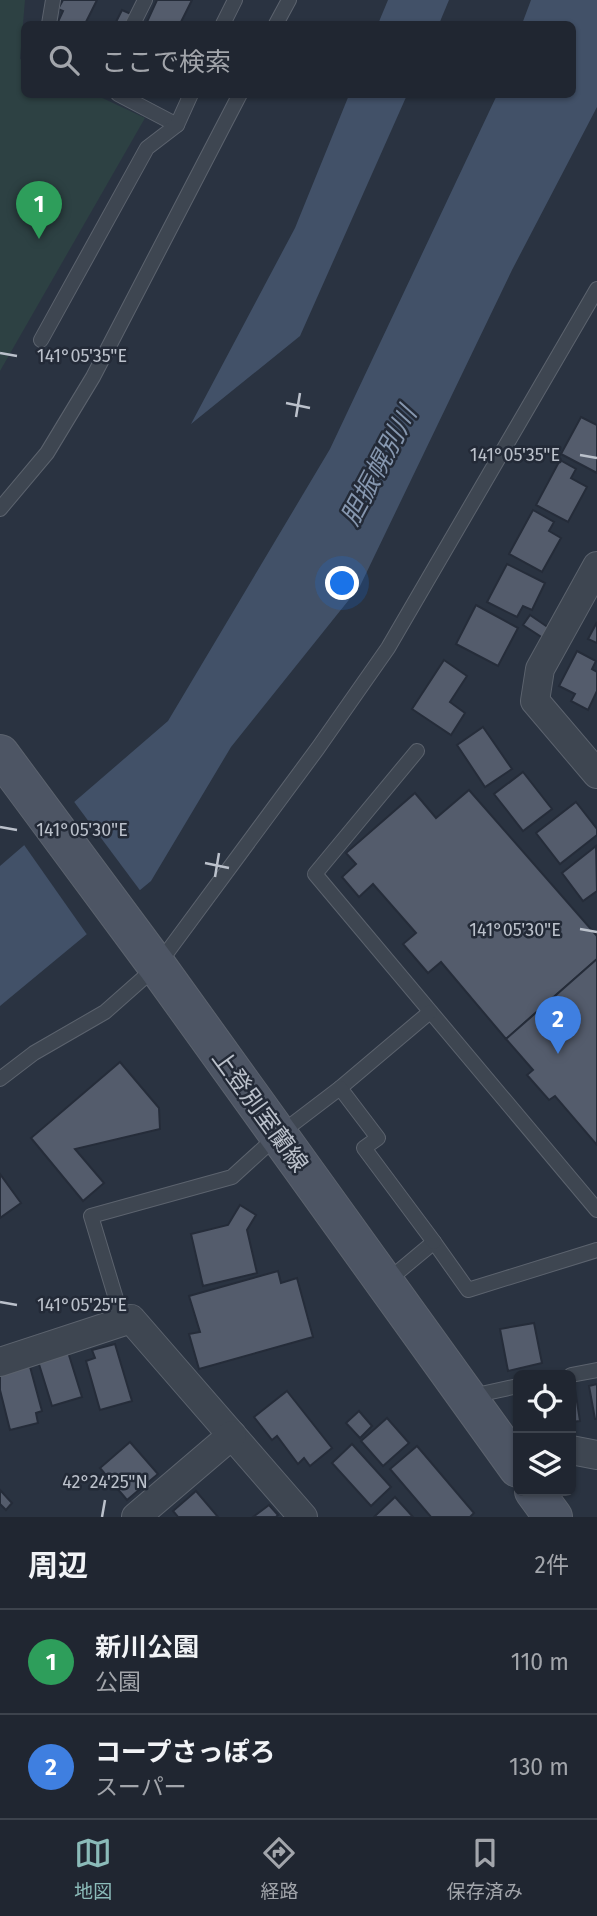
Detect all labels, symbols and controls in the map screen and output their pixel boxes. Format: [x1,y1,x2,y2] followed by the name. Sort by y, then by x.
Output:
[21,21,576,98] search box
[45,41,83,79] icon: search
[101,47,231,78] text: ここで検索
[16,181,62,239] pin: 1
[37,345,127,367] text: 141°05'35"E
[335,399,425,531] water label: 胆振幌別川
[470,444,560,466] text: 141°05'35"E
[325,566,359,600] your location
[36,819,128,841] text: 141°05'30"E
[469,919,561,941] text: 141°05'30"E
[535,996,581,1054] pin: 2
[206,1045,314,1177] street label: 上登別室蘭線
[37,1294,127,1316] text: 141°05'25"E
[513,1370,576,1496] map controls
[513,1370,576,1433] button: locate
[513,1433,576,1496] button: layers
[62,1471,148,1493] text: 42°24'25"N
[28,1548,88,1584] text: 周辺
[535,1551,569,1579] text: 2件
[95,1632,199,1663] text: 新川公園
[46,1648,56,1676] text: 1
[511,1648,569,1676] text: 110 m
[95,1668,141,1696] text: 公園
[95,1737,275,1768] text: コープさっぽろ
[45,1753,57,1781] text: 2
[509,1753,569,1781] text: 130 m
[95,1773,187,1801] text: スーパー
[74,1834,112,1903] tab: 地図
[260,1834,299,1903] tab: 経路
[447,1834,523,1903] tab: 保存済み

